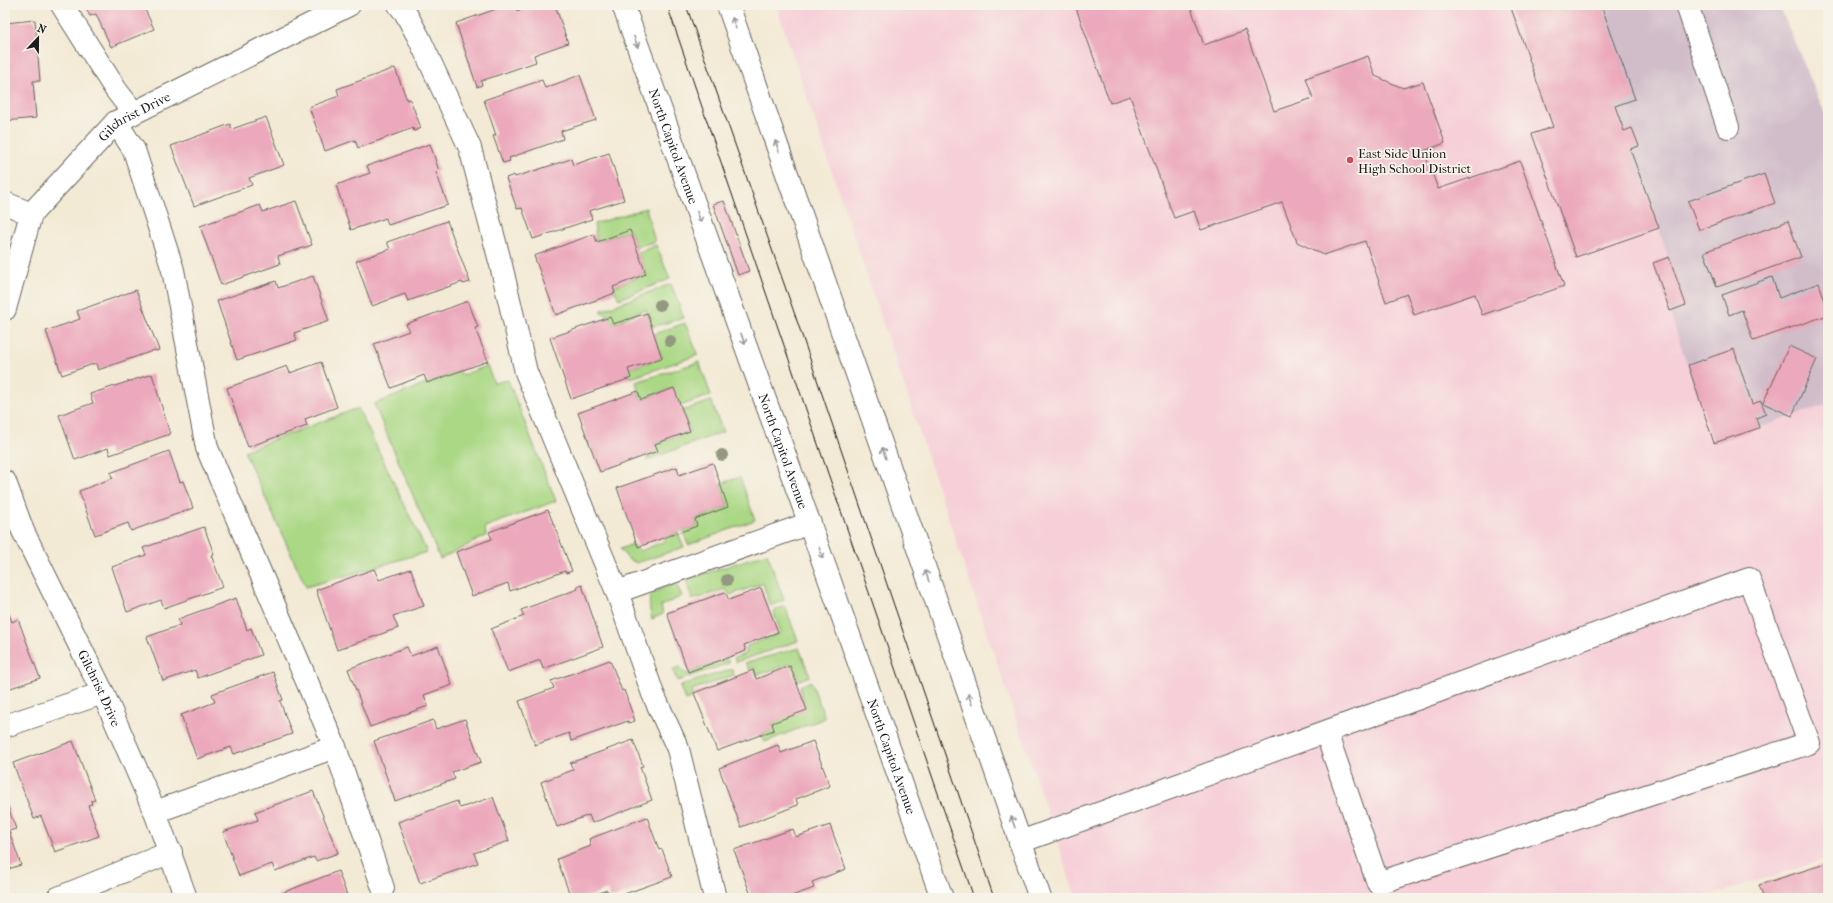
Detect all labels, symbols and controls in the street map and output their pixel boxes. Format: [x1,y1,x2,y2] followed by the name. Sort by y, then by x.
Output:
[18,18,58,58] north arrow
[730,18,738,30] one-way arrow
[35,22,48,37] text: N
[632,35,640,47] one-way arrow
[646,87,701,207] street label: North Capitol Avenue
[95,89,173,144] street label: Gilchrist Drive
[773,140,781,152] one-way arrow
[1358,146,1471,176] place label: East Side Union High School District
[1345,155,1355,165] marker: East Side Union High School District
[696,210,703,223] one-way arrow
[740,332,748,344] one-way arrow
[755,391,811,511] street label: North Capitol Avenue
[880,448,888,460] one-way arrow
[817,547,825,559] one-way arrow
[923,570,931,582] one-way arrow
[75,647,124,729] street label: Gilchrist Drive
[966,692,973,705] one-way arrow
[864,697,919,817] street label: North Capitol Avenue
[1009,815,1016,828] one-way arrow

